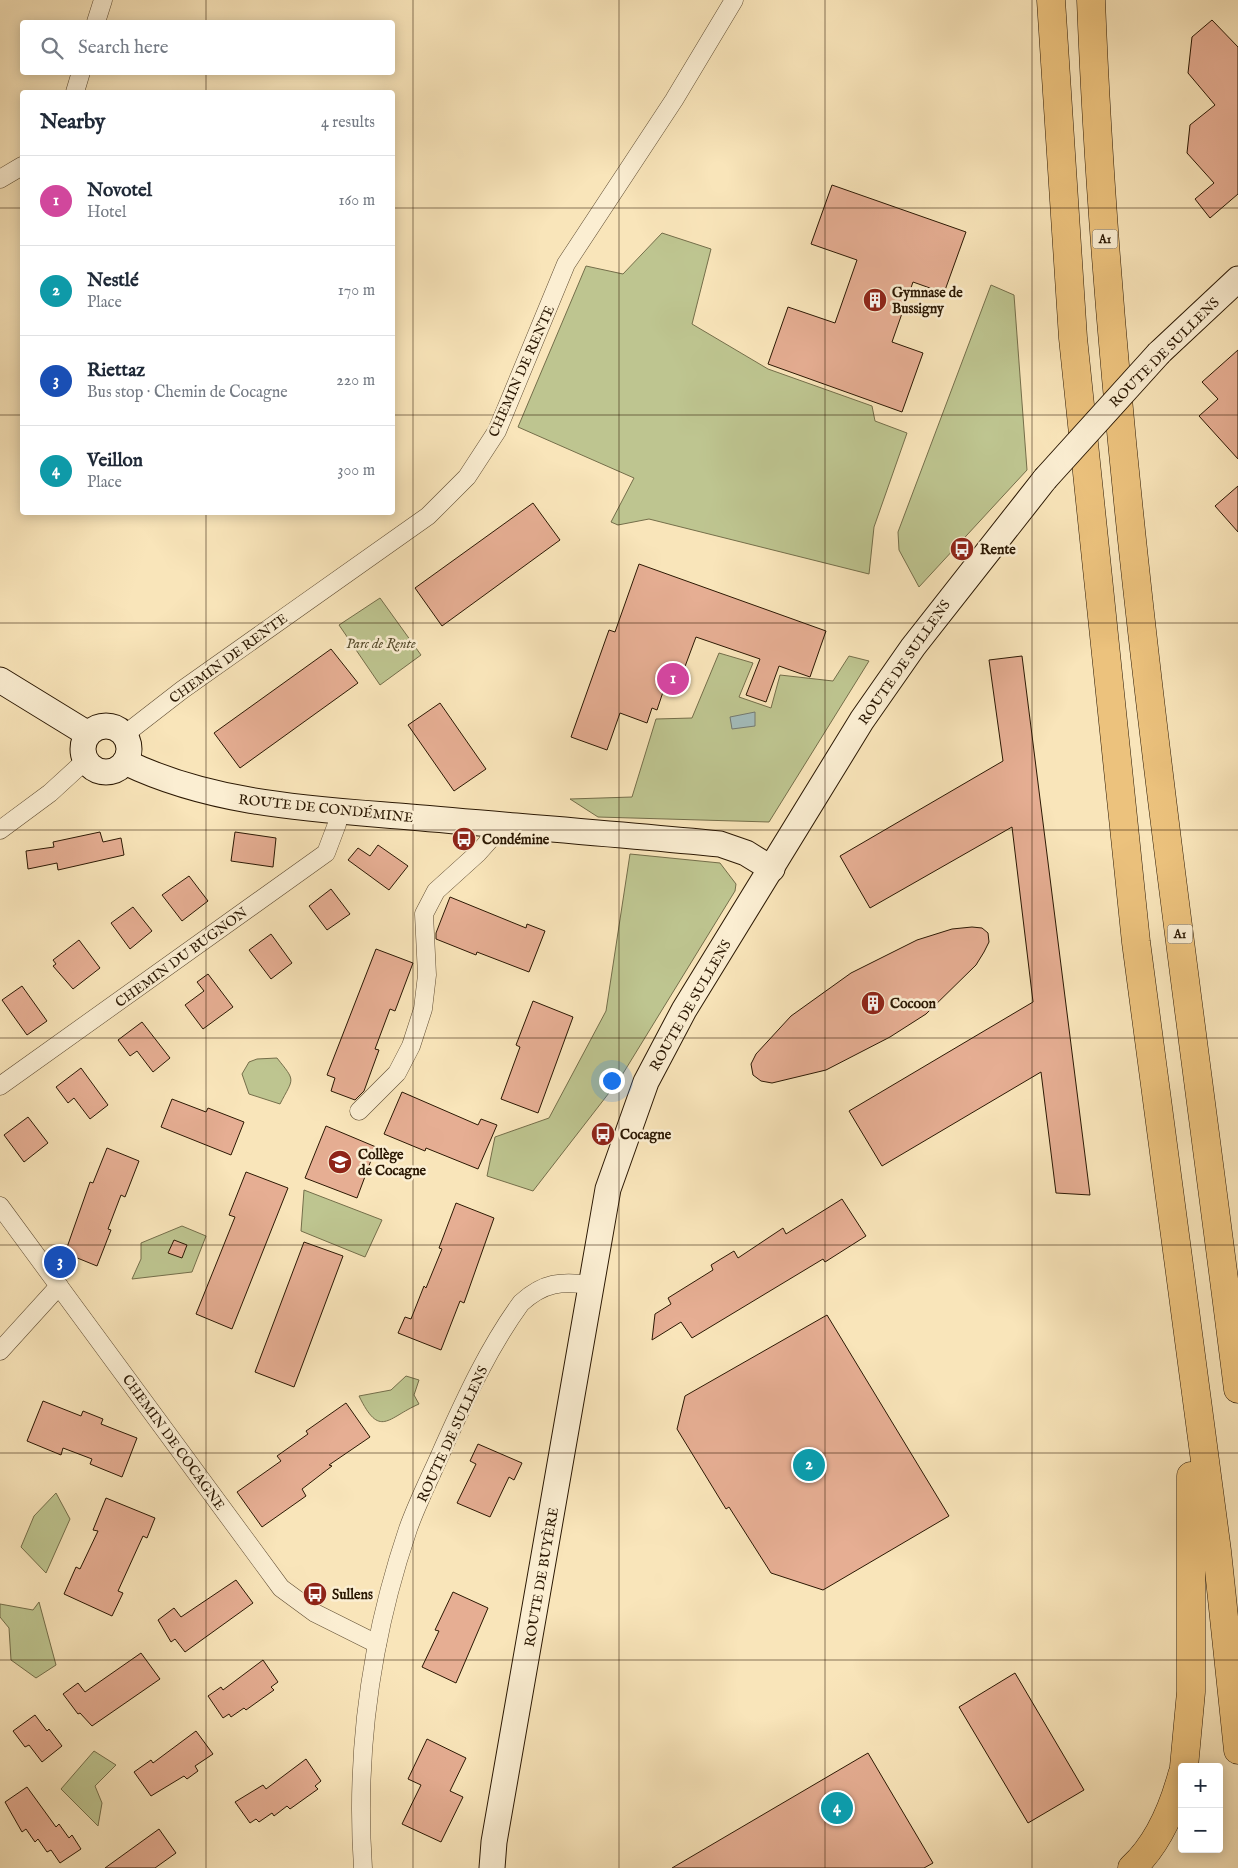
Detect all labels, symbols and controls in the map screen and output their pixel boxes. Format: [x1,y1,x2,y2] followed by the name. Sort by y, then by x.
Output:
[20,20,395,75] search box
[38,34,66,62] icon: search
[78,36,169,60] text: Search here
[40,109,105,136] text: Nearby
[321,113,375,133] text: 4 results
[87,179,152,203] text: Novotel
[53,191,59,211] text: 1
[339,191,375,211] text: 160 m
[87,203,126,223] text: Hotel
[1092,230,1118,248] road number: A1
[87,269,139,293] text: Nestlé
[52,281,60,301] text: 2
[338,281,375,301] text: 170 m
[892,284,963,318] place label: Gymnase de Bussigny
[862,287,888,313] building icon: Gymnase de Bussigny
[87,293,122,313] text: Place
[1106,294,1224,412] street label: ROUTE DE SULLENS
[485,303,559,440] street label: CHEMIN DE RENTE
[87,359,145,383] text: Riettaz
[53,371,59,391] text: 3
[336,371,375,391] text: 220 m
[87,383,288,403] text: Bus stop · Chemin de Cocagne
[87,449,143,473] text: Veillon
[52,461,60,481] text: 4
[337,461,375,481] text: 300 m
[87,473,122,493] text: Place
[949,536,975,562] bus stop icon: Rente
[980,541,1016,559] place label: Rente
[855,597,955,729] street label: ROUTE DE SULLENS
[166,610,292,708] street label: CHEMIN DE RENTE
[346,635,416,653] park label: Parc de Rente
[657,660,689,698] pin: 1
[237,790,415,827] street label: ROUTE DE CONDÉMINE
[451,826,477,852] bus stop icon: Condémine
[482,831,550,849] place label: Condémine
[112,904,251,1012] street label: CHEMIN DU BUGNON
[1168,924,1192,944] road number: A1
[646,937,736,1074] street label: ROUTE DE SULLENS
[860,990,886,1016] building icon: Cocoon
[890,995,937,1013] place label: Cocoon
[599,1068,625,1094] your location
[590,1121,616,1147] bus stop icon: Cocagne
[620,1126,672,1144] place label: Cocagne
[358,1146,427,1180] place label: Collège de Cocagne
[327,1149,353,1175] school or university icon: Collège de Cocagne
[44,1243,76,1281] pin: 3
[413,1363,492,1505] street label: ROUTE DE SULLENS
[118,1371,229,1514] street label: CHEMIN DE COCAGNE
[793,1446,825,1484] pin: 2
[520,1505,563,1648] street label: ROUTE DE BUYÈRE
[302,1581,328,1607] bus stop icon: Sullens
[332,1586,373,1604] place label: Sullens
[1178,1763,1223,1853] map controls
[1178,1763,1223,1808] button: +
[821,1789,853,1827] pin: 4
[1178,1808,1223,1853] button: −

